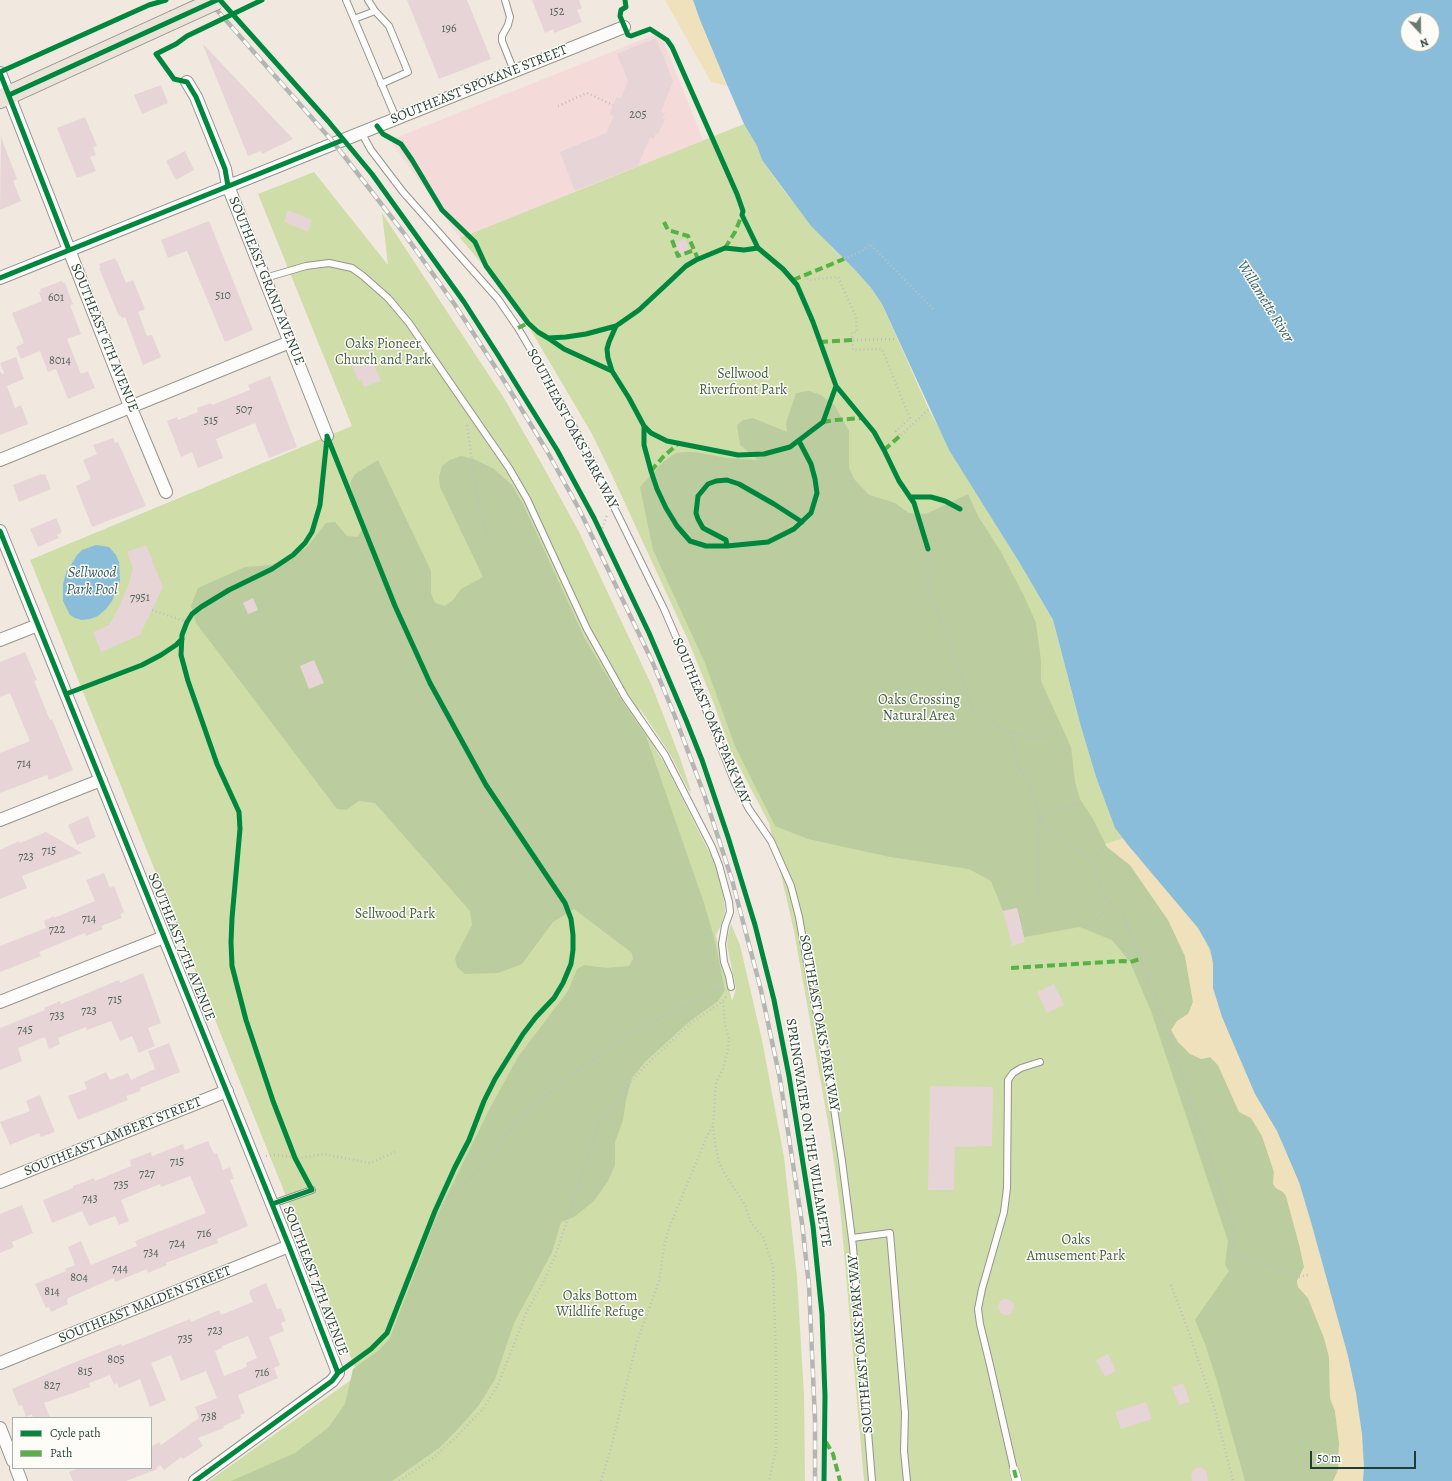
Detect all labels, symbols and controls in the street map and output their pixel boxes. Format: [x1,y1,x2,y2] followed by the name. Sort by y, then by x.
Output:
[550,5,564,19] house number: 152
[1400,12,1440,52] north arrow
[441,22,457,36] house number: 196
[1418,34,1431,51] text: N
[388,42,570,128] street label: SOUTHEAST SPOKANE STREET
[629,108,647,122] house number: 205
[224,194,308,368] street label: SOUTHEAST GRAND AVENUE
[1233,258,1297,346] water label: Willamette River
[66,261,142,415] street label: SOUTHEAST 6TH AVENUE
[215,289,231,303] house number: 510
[48,291,64,305] house number: 601
[335,337,431,370] park label: Oaks Pioneer Church and Park
[523,346,621,512] street label: SOUTHEAST OAKS PARK WAY
[49,354,71,368] house number: 8014
[699,367,787,400] park label: Sellwood Riverfront Park
[236,403,252,417] house number: 507
[204,414,218,428] house number: 515
[66,564,118,599] water label: Sellwood Park Pool
[130,591,150,605] house number: 7951
[668,635,754,807] street label: SOUTHEAST OAKS PARK WAY
[878,693,960,726] park label: Oaks Crossing Natural Area
[17,757,31,771] house number: 714
[42,844,56,858] house number: 715
[18,850,34,864] house number: 723
[144,870,218,1024] street label: SOUTHEAST 7TH AVENUE
[355,907,435,923] park label: Sellwood Park
[82,912,96,926] house number: 714
[49,923,65,937] house number: 722
[795,933,843,1113] street label: SOUTHEAST OAKS PARK WAY
[108,993,122,1007] house number: 715
[81,1004,97,1018] house number: 723
[49,1009,65,1023] house number: 733
[782,1017,834,1249] street label: SPRINGWATER ON THE WILLAMETTE
[17,1023,33,1037] house number: 745
[22,1094,204,1180] street label: SOUTHEAST LAMBERT STREET
[170,1155,184,1169] house number: 715
[139,1167,155,1181] house number: 727
[113,1178,129,1192] house number: 735
[82,1192,98,1206] house number: 743
[279,1204,351,1358] street label: SOUTHEAST 7TH AVENUE
[197,1227,211,1241] house number: 716
[1027,1233,1125,1266] park label: Oaks Amusement Park
[169,1237,185,1251] house number: 724
[143,1246,159,1260] house number: 734
[845,1254,877,1434] street label: SOUTHEAST OAKS PARK WAY
[112,1262,128,1276] house number: 744
[56,1263,234,1347] street label: SOUTHEAST MALDEN STREET
[70,1271,88,1285] house number: 804
[44,1285,60,1299] house number: 814
[556,1289,644,1322] park label: Oaks Bottom Wildlife Refuge
[207,1324,223,1338] house number: 723
[177,1332,193,1346] house number: 735
[107,1353,125,1367] house number: 805
[77,1365,93,1379] house number: 815
[255,1366,269,1380] house number: 716
[44,1379,60,1393] house number: 827
[201,1410,217,1424] house number: 738
[12,1417,152,1469] legend
[50,1425,101,1441] text: Cycle path
[1312,1443,1418,1469] scale bar
[50,1445,72,1461] text: Path
[1317,1450,1341,1466] text: 50 m

